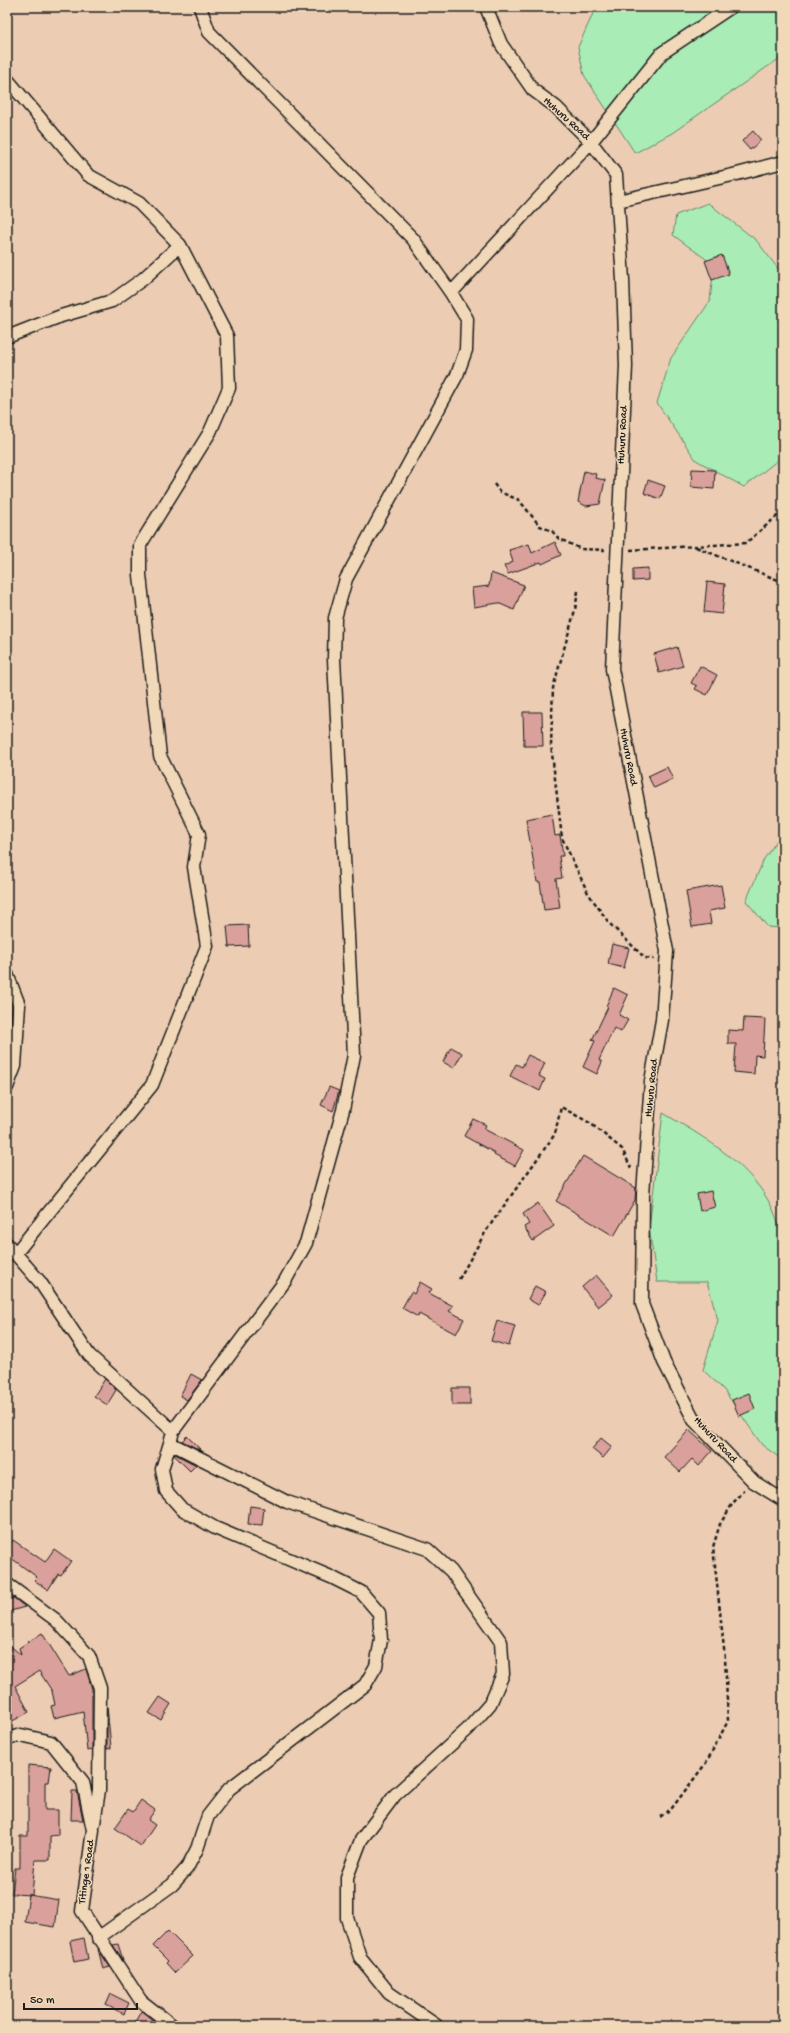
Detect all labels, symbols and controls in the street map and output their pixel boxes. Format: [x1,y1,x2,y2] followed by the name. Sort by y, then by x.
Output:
[540,95,593,144] street label: Huhuru Road
[615,404,631,464] street label: Huhuru Road
[617,727,640,788] street label: Huhuru Road
[643,1057,661,1118] street label: Huhuru Road
[691,1415,740,1467] street label: Huhuru Road
[76,1838,98,1906] street label: Titinge 1 Road
[24,1985,137,2011] scale bar
[30,1994,55,2008] text: 50 m

